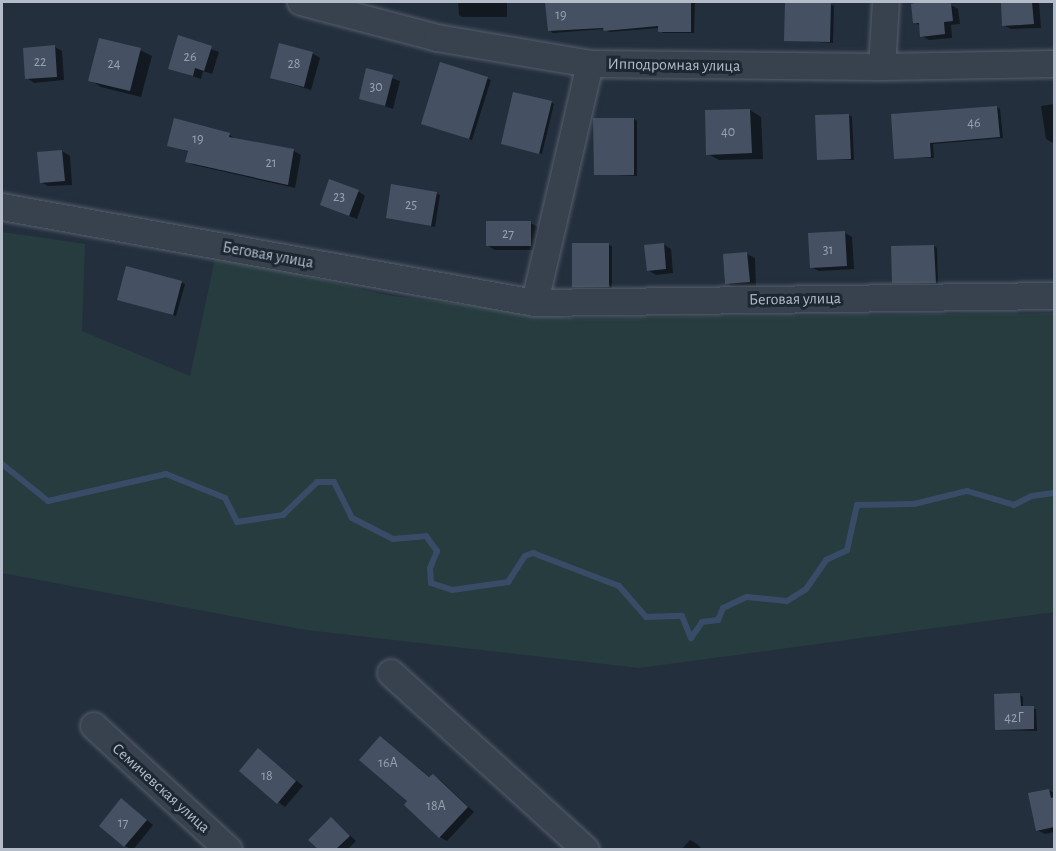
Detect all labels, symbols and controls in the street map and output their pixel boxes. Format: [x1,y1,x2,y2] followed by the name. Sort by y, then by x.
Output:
[555,7,567,23] house number: 19
[184,49,196,65] house number: 26
[34,54,46,70] house number: 22
[607,54,741,76] street label: Ипподромная улица
[107,56,121,72] house number: 24
[287,56,301,72] house number: 28
[369,79,383,95] house number: 30
[967,115,981,131] house number: 46
[721,124,735,140] house number: 40
[192,131,204,147] house number: 19
[265,155,277,171] house number: 21
[333,189,345,205] house number: 23
[405,197,417,213] house number: 25
[502,226,514,242] house number: 27
[221,238,315,272] street label: Беговая улица
[823,242,833,258] house number: 31
[749,289,841,309] street label: Беговая улица
[1004,710,1024,726] house number: 42Г
[108,739,214,837] street label: Семичевская улица
[378,755,398,771] house number: 16А
[261,768,273,784] house number: 18
[426,798,446,814] house number: 18А
[118,815,128,831] house number: 17

